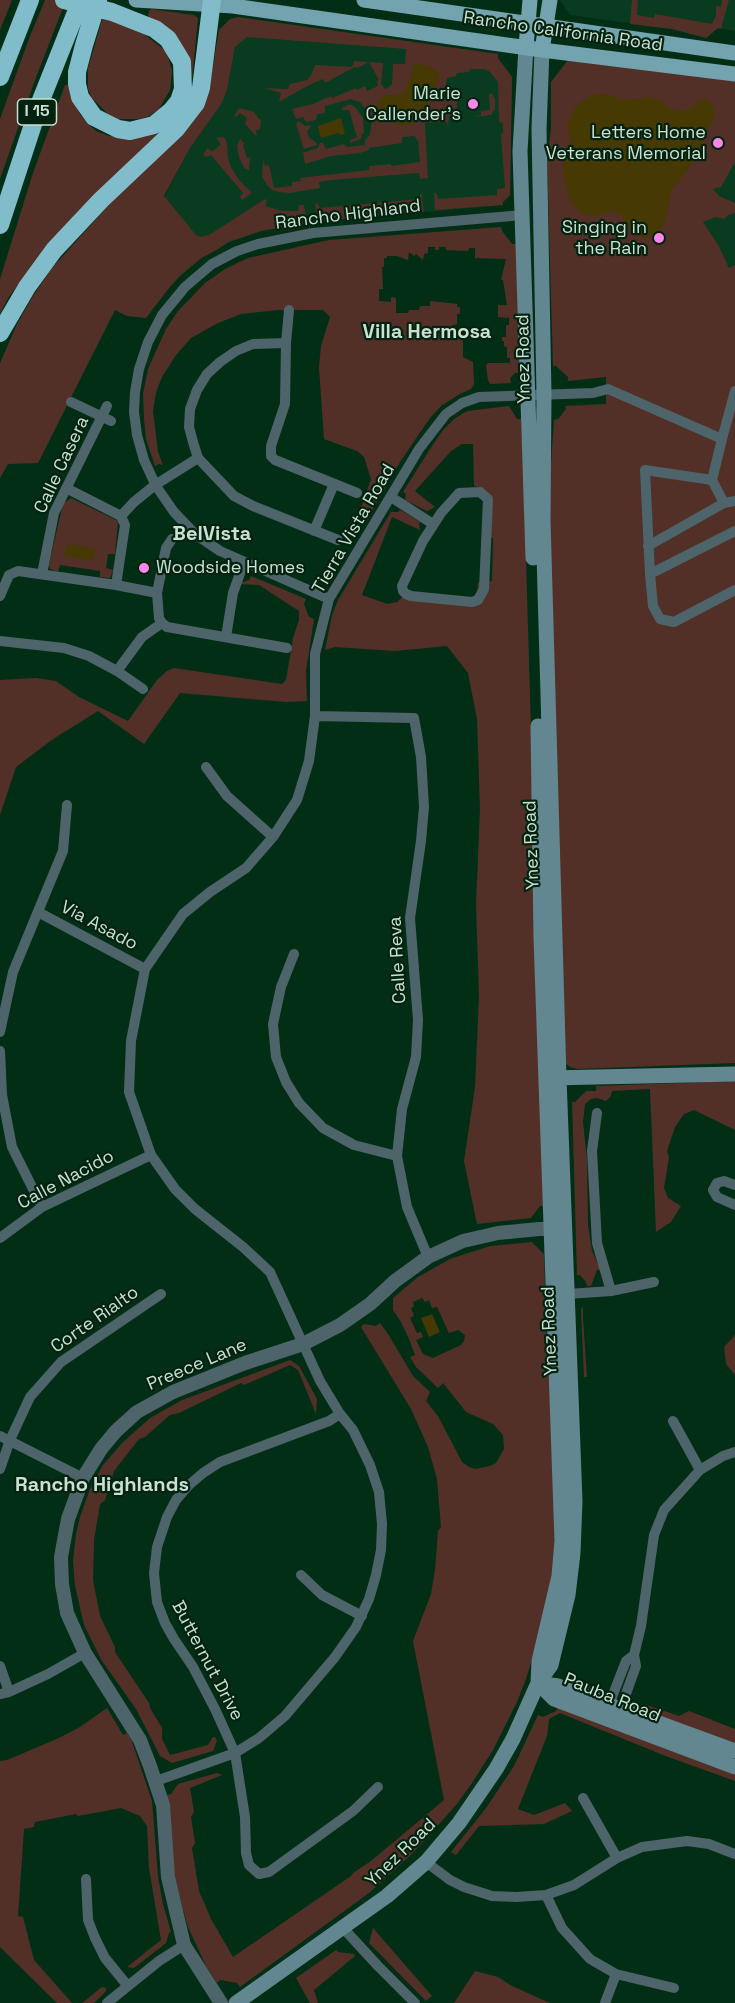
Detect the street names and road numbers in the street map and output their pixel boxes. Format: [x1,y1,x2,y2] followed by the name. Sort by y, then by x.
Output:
[462,7,664,57] street label: Rancho California Road
[18,99,57,125] road number: I 15
[274,195,422,235] street label: Rancho Highland
[512,314,536,404] street label: Ynez Road
[30,413,94,517] street label: Calle Casera
[308,460,400,598] street label: Tierra Vista Road
[520,800,544,890] street label: Ynez Road
[57,897,141,955] street label: Via Asado
[385,916,411,1004] street label: Calle Reva
[14,1146,118,1214] street label: Calle Nacido
[47,1282,143,1358] street label: Corte Rialto
[538,1286,562,1376] street label: Ynez Road
[144,1334,250,1396] street label: Preece Lane
[166,1597,248,1725] street label: Butternut Drive
[560,1669,664,1727] street label: Pauba Road
[361,1814,441,1892] street label: Ynez Road

